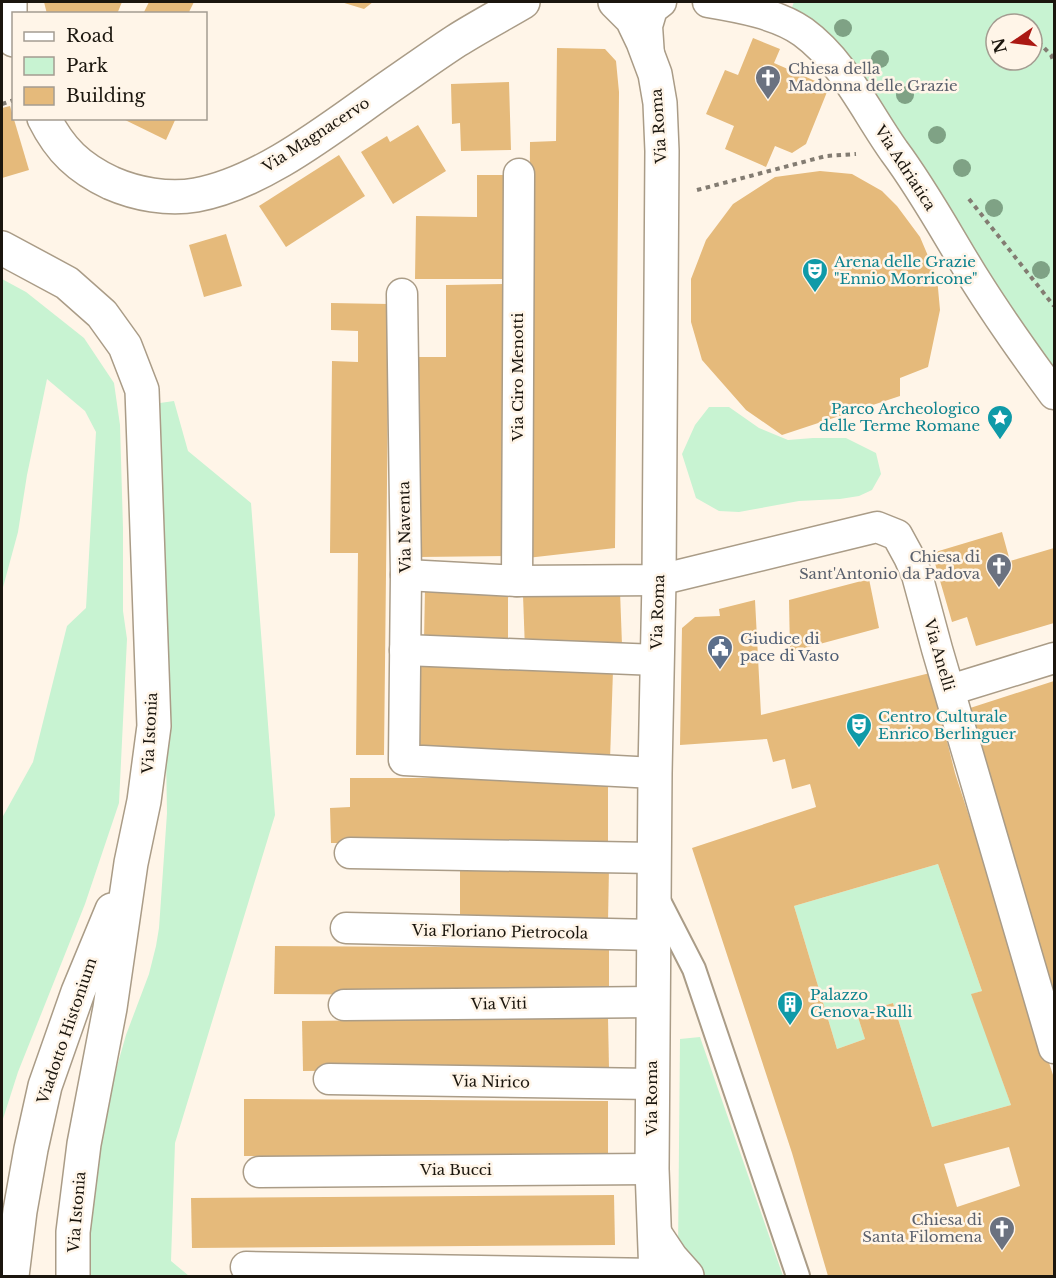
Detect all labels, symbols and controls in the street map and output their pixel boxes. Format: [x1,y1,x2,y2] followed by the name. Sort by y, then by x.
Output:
[12,12,207,120] legend
[984,12,1044,72] north arrow
[66,25,114,47] text: Road
[988,36,1011,55] text: N
[66,55,108,77] text: Park
[788,59,958,95] place label: Chiesa della Madonna delle Grazie
[753,63,783,101] church icon: Chiesa della Madonna delle Grazie
[66,85,145,107] text: Building
[646,87,671,165] street label: Via Roma
[258,93,373,177] street label: Via Magnacervo
[870,121,940,214] street label: Via Adriatica
[833,252,978,288] place label: Arena delle Grazie "Ennio Morricone"
[800,256,830,294] theatre icon: Arena delle Grazie "Ennio Morricone"
[508,313,527,442] street label: Via Ciro Menotti
[819,399,980,435] place label: Parco Archeologico delle Terme Romane
[985,403,1015,441] place icon: Parco Archeologico delle Terme Romane
[394,480,415,574] street label: Via Naventa
[799,547,981,583] place label: Chiesa di Sant'Antonio da Padova
[984,551,1014,589] church icon: Chiesa di Sant'Antonio da Padova
[647,573,668,651] street label: Via Roma
[920,616,959,693] street label: Via Anelli
[740,629,839,665] place label: Giudice di pace di Vasto
[705,633,735,671] public building icon: Giudice di pace di Vasto
[138,691,161,775] street label: Via Istonia
[878,707,1017,743] place label: Centro Culturale Enrico Berlinguer
[844,711,874,749] theatre icon: Centro Culturale Enrico Berlinguer
[411,920,589,943] street label: Via Floriano Pietrocola
[32,955,100,1107] street label: Viadotto Histonium
[810,985,912,1021] place label: Palazzo Genova-Rulli
[775,989,805,1027] building icon: Palazzo Genova-Rulli
[470,994,527,1014] street label: Via Viti
[642,1060,661,1137] street label: Via Roma
[451,1071,530,1092] street label: Via Nirico
[419,1160,492,1179] street label: Via Bucci
[63,1170,90,1254] street label: Via Istonia
[862,1210,983,1246] place label: Chiesa di Santa Filomena
[987,1214,1017,1252] church icon: Chiesa di Santa Filomena

